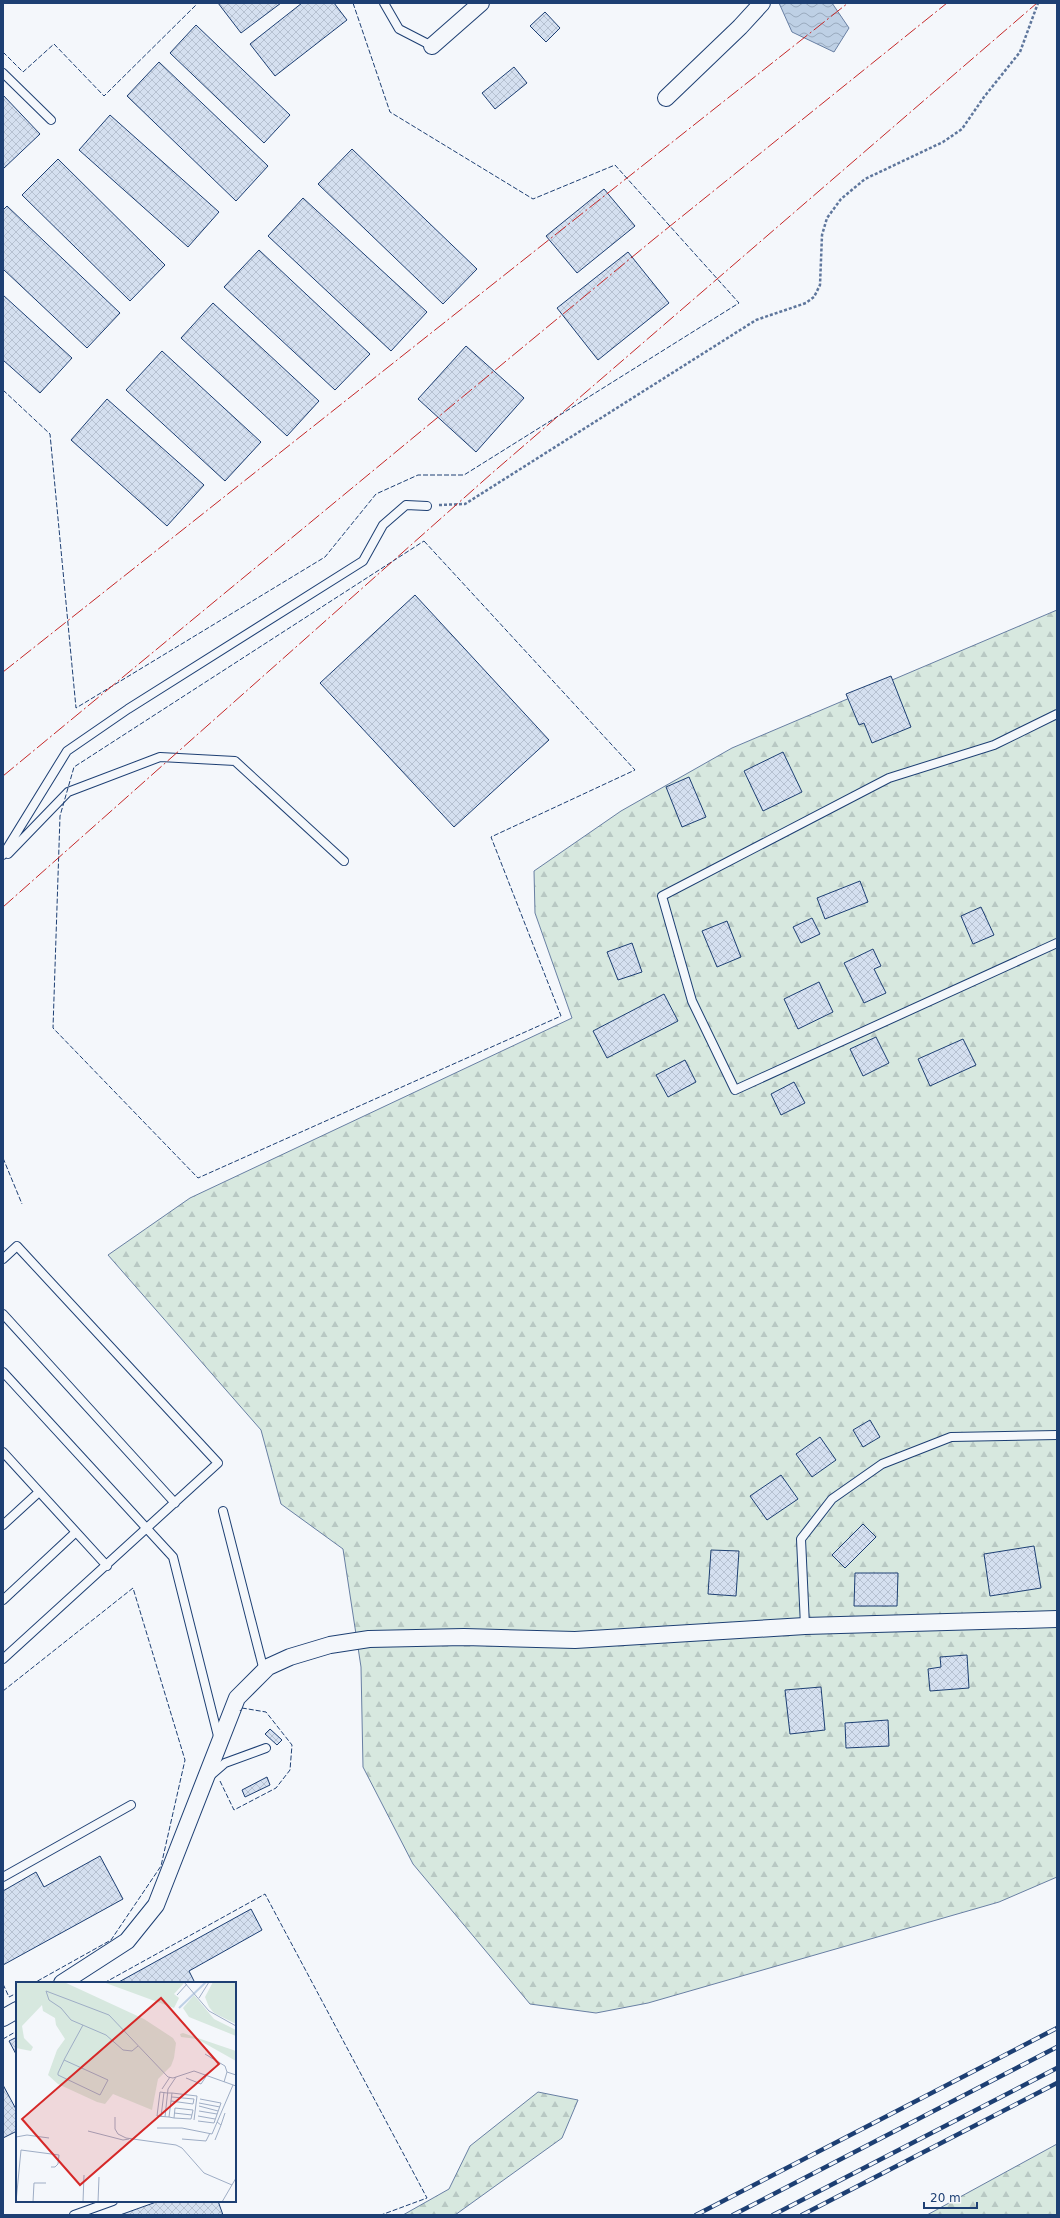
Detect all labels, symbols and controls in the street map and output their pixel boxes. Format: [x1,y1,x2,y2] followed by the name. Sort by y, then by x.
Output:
[16,1982,236,2202] inset map
[924,2184,977,2210] scale bar
[930,2191,961,2205] text: 20 m

